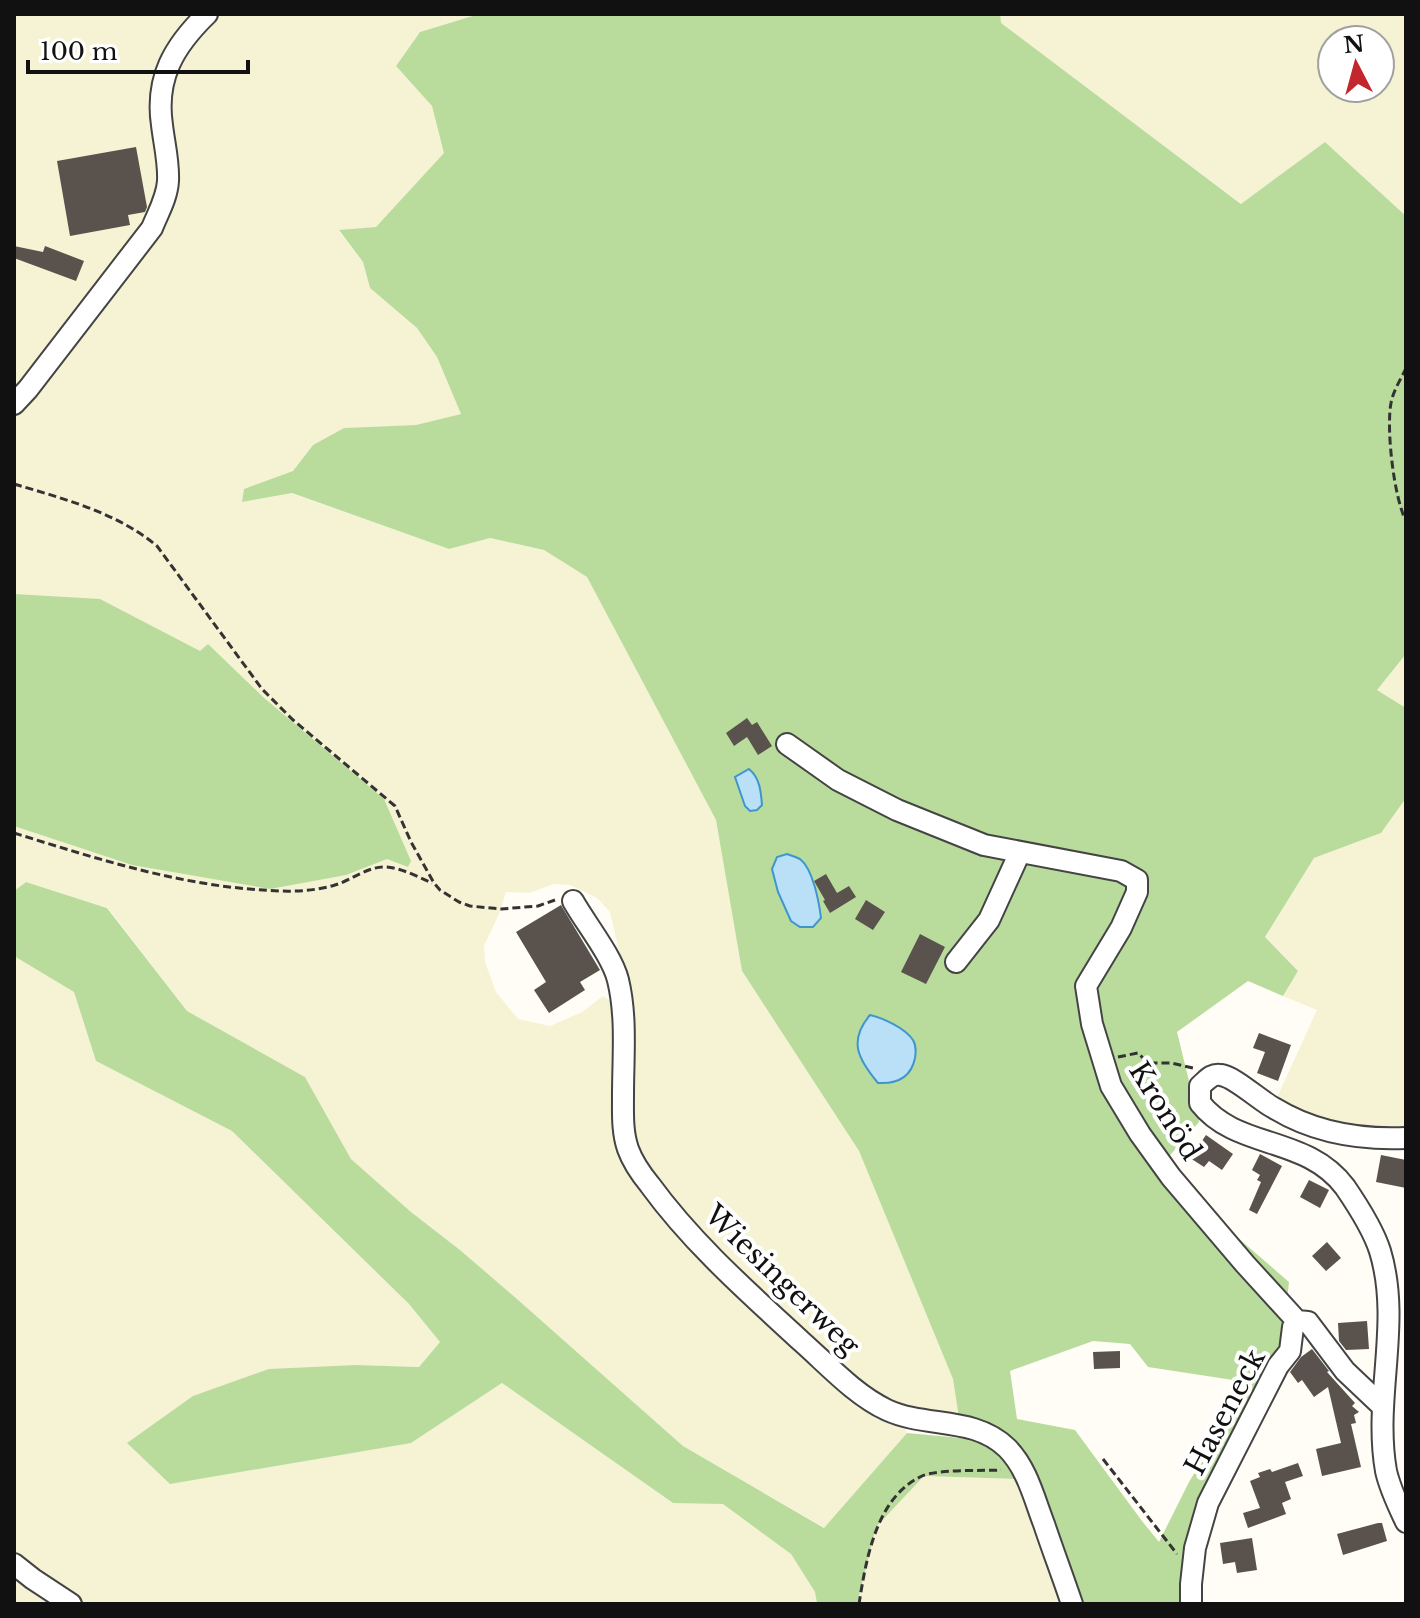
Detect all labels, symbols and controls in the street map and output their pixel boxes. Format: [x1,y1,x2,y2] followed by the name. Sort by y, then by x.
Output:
[28,24,248,74] scale bar
[1316,24,1396,104] north arrow
[1342,30,1366,59] text: N
[40,37,118,66] text: 100 m
[1121,1055,1209,1167] street label: Kronöd
[696,1197,868,1364] street label: Wiesingerweg
[1177,1342,1273,1481] street label: Haseneck

